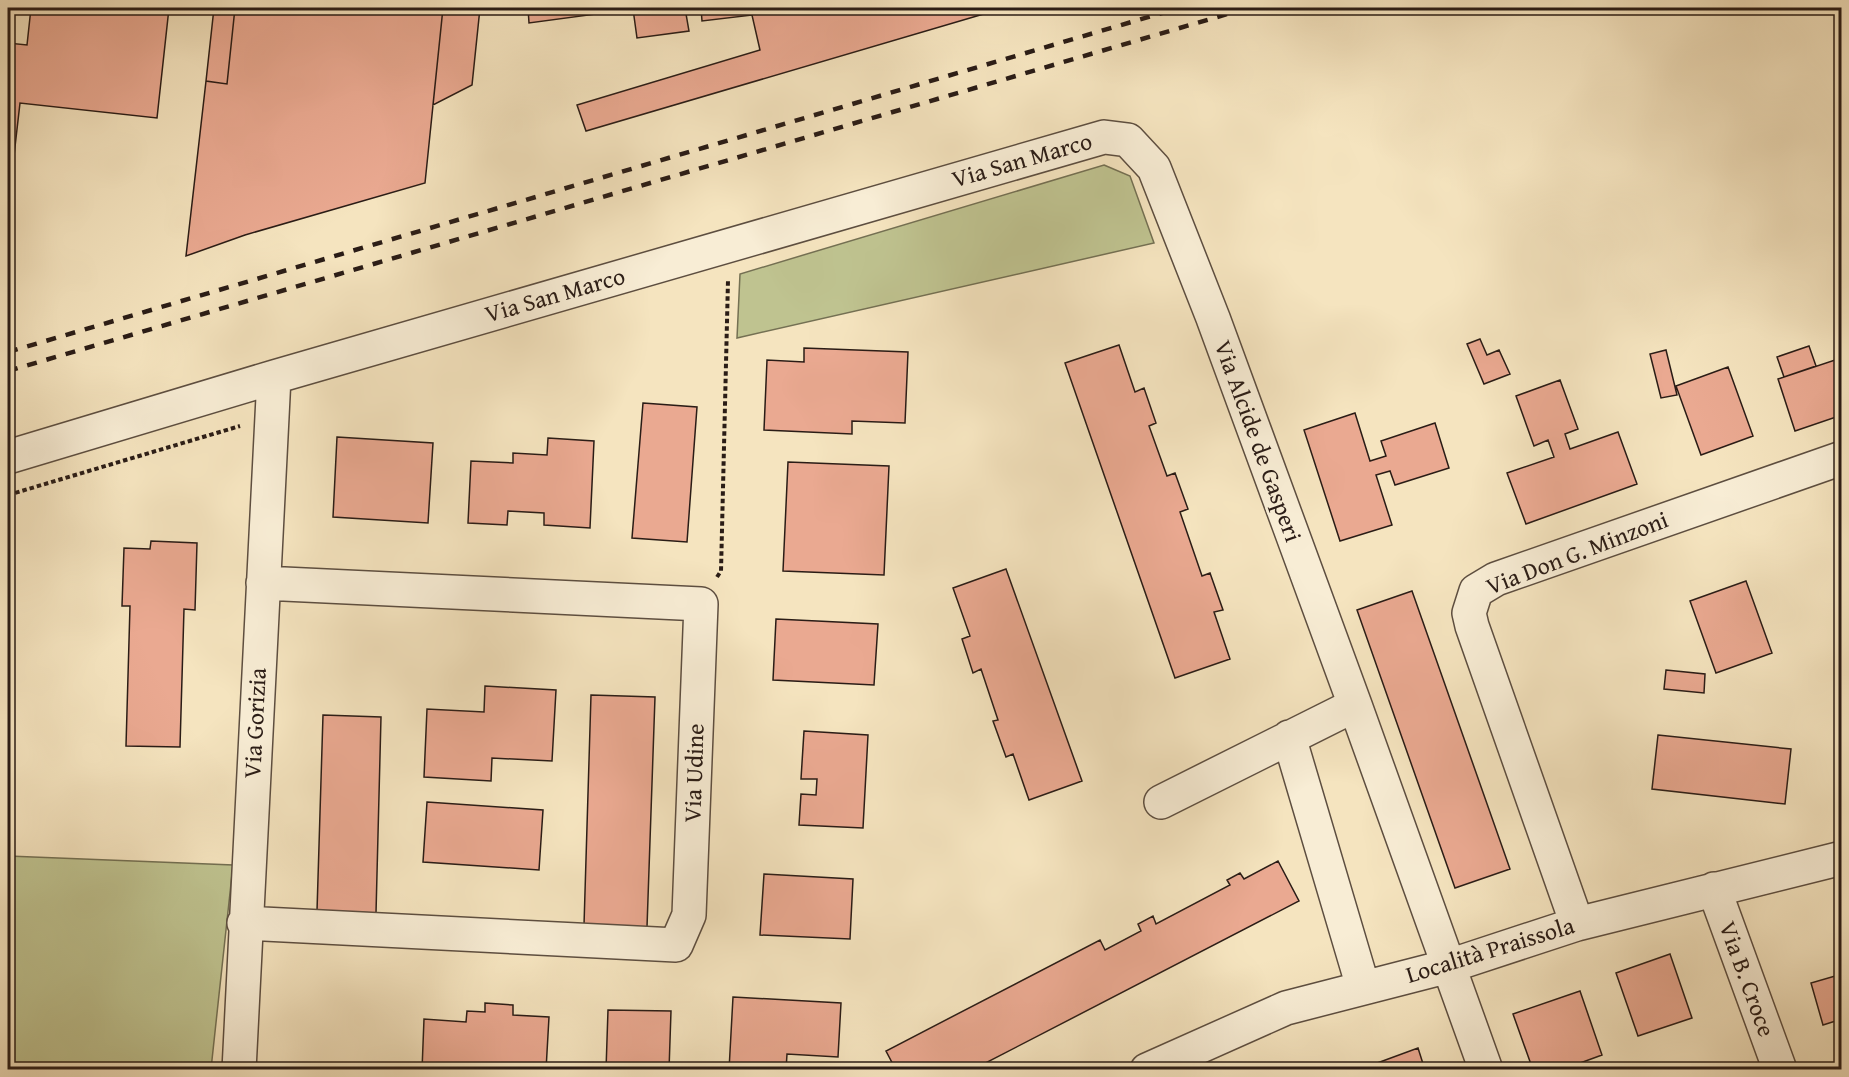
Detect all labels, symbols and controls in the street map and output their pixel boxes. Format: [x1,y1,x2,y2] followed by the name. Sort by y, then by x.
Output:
[948,123,1096,196] street label: Via San Marco
[481,258,629,331] street label: Via San Marco
[1206,335,1311,547] street label: Via Alcide de Gasperi
[1481,502,1673,603] street label: Via Don G. Minzoni
[234,666,275,779] street label: Via Gorizia
[674,723,713,823] street label: Via Udine
[1401,907,1579,992] street label: Località Praissola
[1710,916,1785,1041] street label: Via B. Croce

